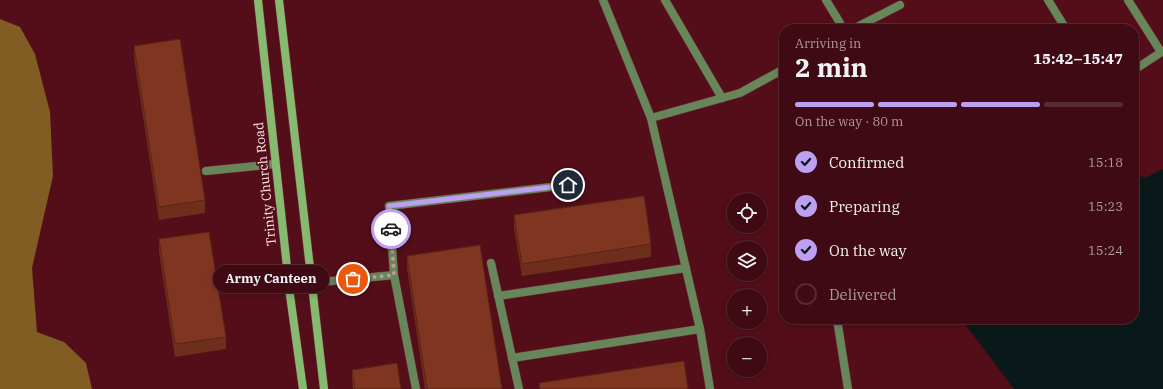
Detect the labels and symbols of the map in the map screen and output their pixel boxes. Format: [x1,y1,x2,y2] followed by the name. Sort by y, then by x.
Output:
[250,121,280,247] street label: Trinity Church Road
[551,168,585,202] pin
[371,209,411,249] courier
[336,262,370,296] pin
[213,265,329,293] callout: Army Canteen

